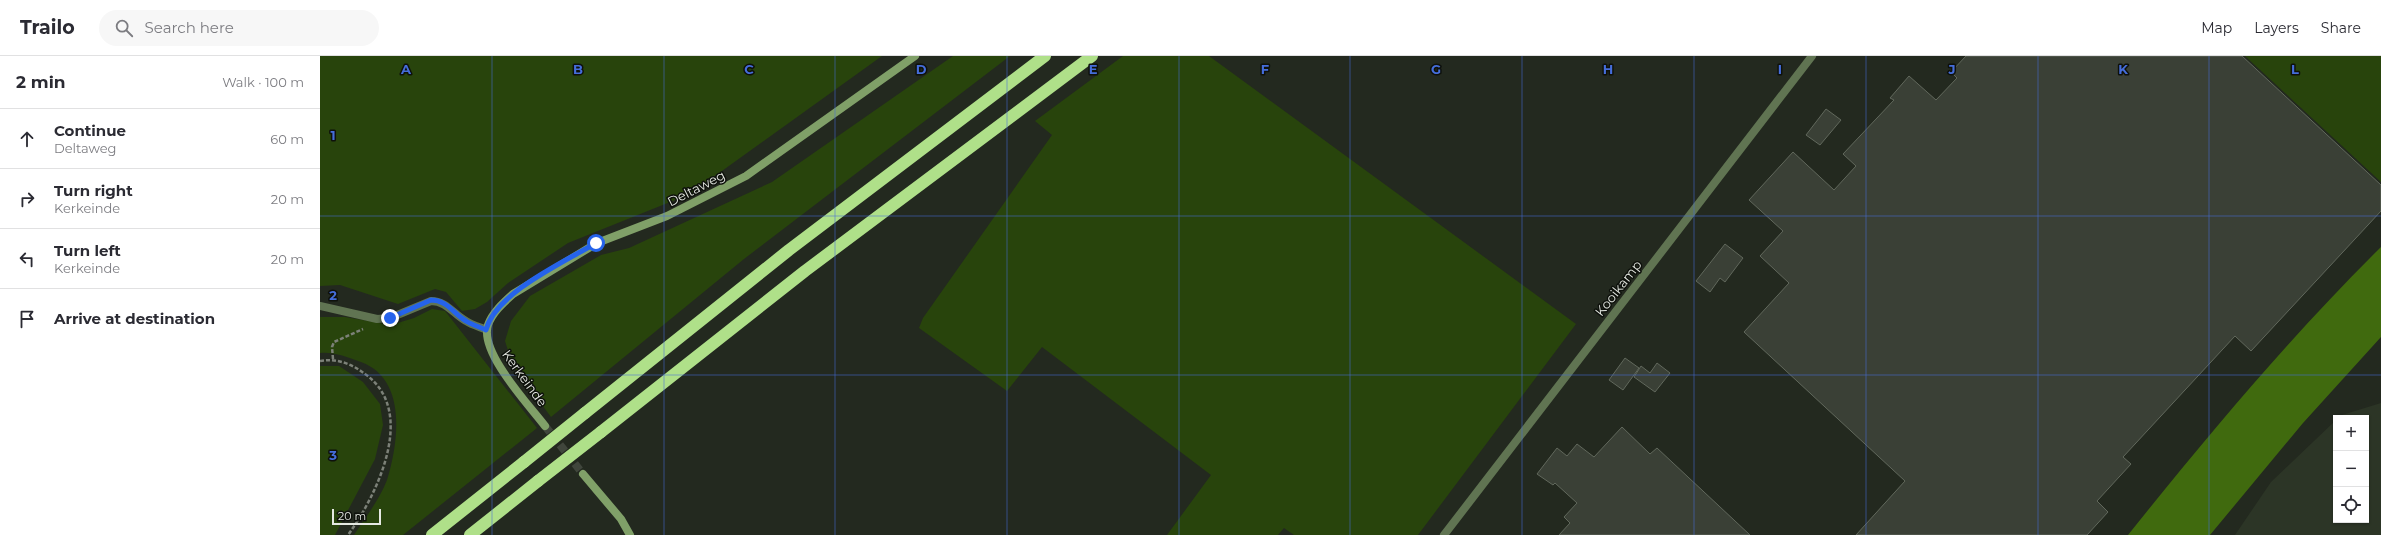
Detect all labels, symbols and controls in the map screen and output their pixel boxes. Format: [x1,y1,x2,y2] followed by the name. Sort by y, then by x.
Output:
[99,10,379,46] search box
[20,16,75,39] text: Trailo
[113,17,135,39] icon: search
[145,18,234,37] text: Search here
[2201,19,2232,37] text: Map
[2254,19,2299,37] text: Layers
[2321,19,2361,37] text: Share
[400,61,412,77] text: A
[573,61,583,77] text: B
[744,61,754,77] text: C
[916,61,927,77] text: D
[1089,61,1098,77] text: E
[1261,61,1269,77] text: F
[1431,61,1441,77] text: G
[1603,61,1613,77] text: H
[1778,61,1782,77] text: I
[1947,61,1956,77] text: J
[2118,61,2128,77] text: K
[2291,61,2299,77] text: L
[16,72,66,92] text: 2 min
[222,74,304,90] text: Walk · 100 m
[54,121,126,140] text: Continue
[330,127,336,143] text: 1
[16,128,38,150] icon: ahead
[270,131,304,147] text: 60 m
[54,140,117,156] text: Deltaweg
[665,167,727,209] street label: Deltaweg
[54,181,133,200] text: Turn right
[16,188,38,210] icon: right
[271,191,304,207] text: 20 m
[54,200,120,216] text: Kerkeinde
[587,234,605,252] route start
[54,241,121,260] text: Turn left
[16,248,38,270] icon: left
[271,251,304,267] text: 20 m
[1591,257,1645,319] street label: Kooikamp
[54,260,120,276] text: Kerkeinde
[329,287,337,303] text: 2
[16,308,38,330] icon: arrive
[54,309,215,328] text: Arrive at destination
[381,309,399,327] route end
[499,347,551,410] street label: Kerkeinde
[2333,415,2369,523] map controls
[2333,415,2369,451] button: +
[328,447,337,463] text: 3
[2333,451,2369,487] button: −
[2333,487,2369,523] button: locate
[332,507,381,526] scale bar
[338,509,366,523] text: 20 m

